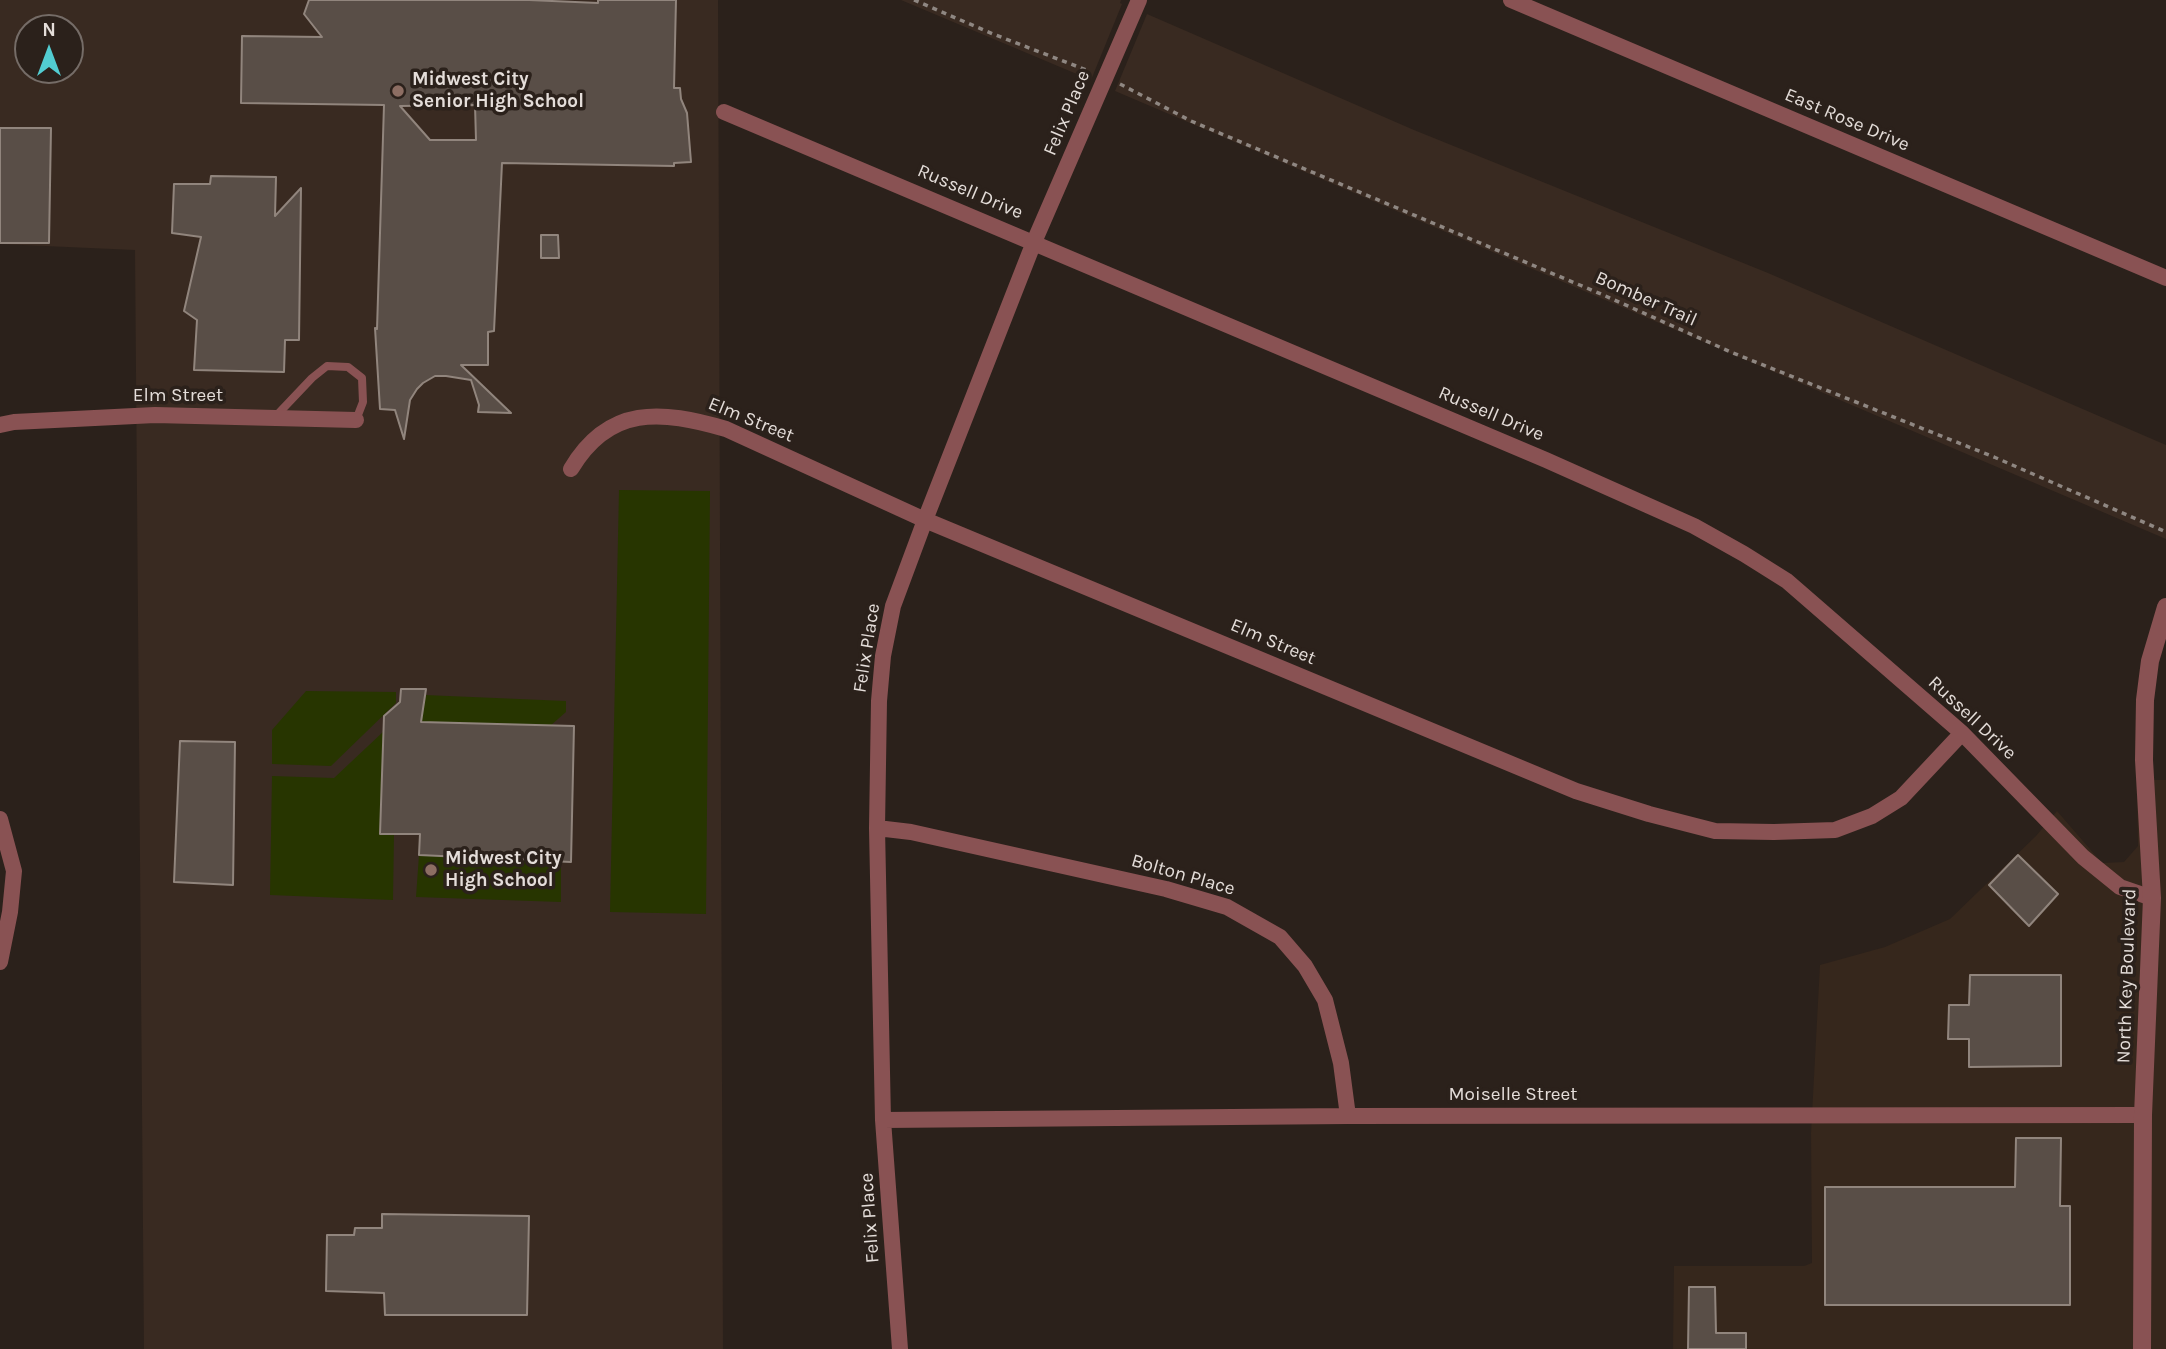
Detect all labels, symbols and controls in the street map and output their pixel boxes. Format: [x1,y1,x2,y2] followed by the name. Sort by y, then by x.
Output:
[14,14,84,84] north arrow
[42,19,56,41] text: N
[1039,67,1095,159] street label: Felix Place
[412,69,584,113] place label: Midwest City Senior High School
[390,83,406,99] marker: Midwest City Senior High School
[1781,83,1913,157] street label: East Rose Drive
[914,160,1026,224] street label: Russell Drive
[1592,266,1700,332] street label: Bomber Trail
[1435,382,1547,446] street label: Russell Drive
[133,385,223,407] street label: Elm Street
[705,392,797,448] street label: Elm Street
[849,602,885,694] street label: Felix Place
[1227,614,1319,670] street label: Elm Street
[1923,671,2021,765] street label: Russell Drive
[445,848,562,892] place label: Midwest City High School
[1128,849,1238,901] street label: Bolton Place
[423,862,439,878] marker: Midwest City High School
[2113,888,2141,1064] street label: North Key Boulevard
[1449,1084,1577,1106] street label: Moiselle Street
[855,1172,885,1264] street label: Felix Place

